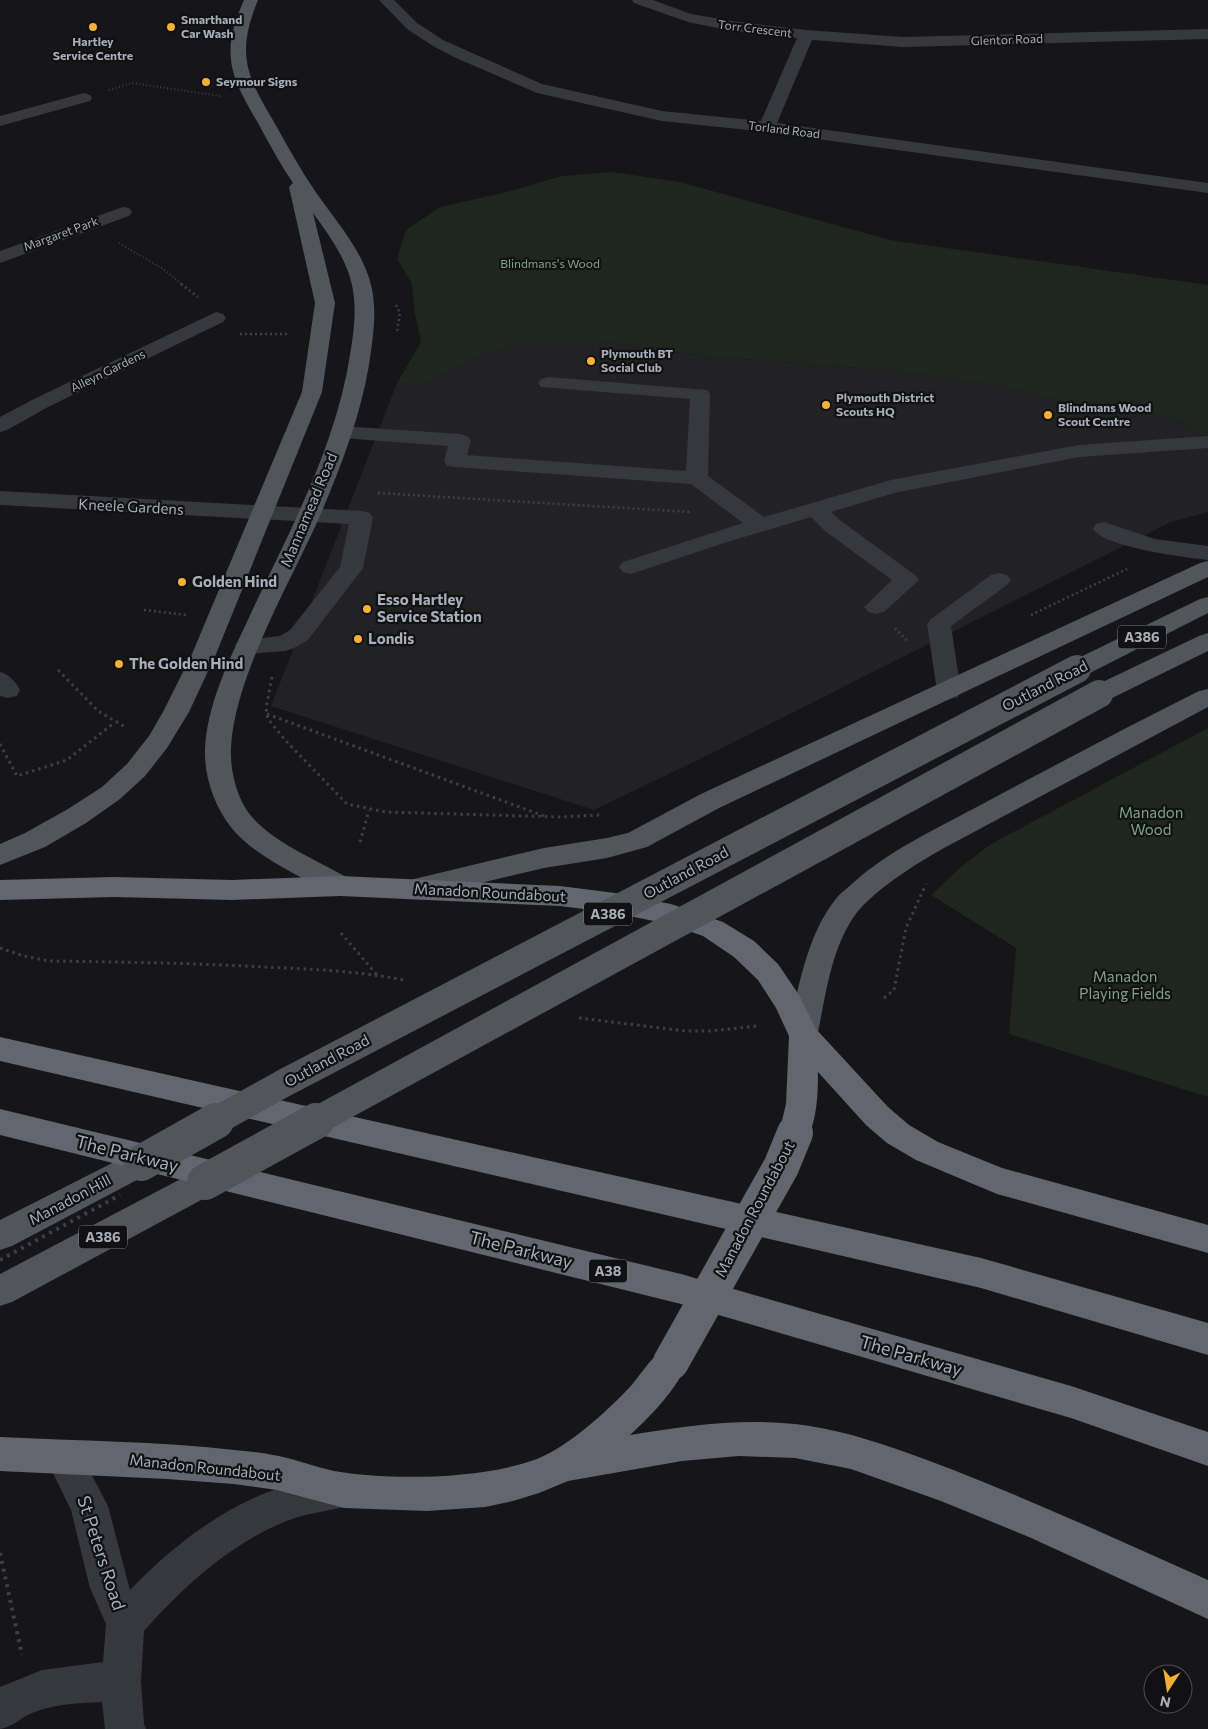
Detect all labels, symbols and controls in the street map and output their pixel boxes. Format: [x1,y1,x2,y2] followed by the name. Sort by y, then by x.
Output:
[181,12,242,40] place label: Smarthand Car Wash
[717,17,793,40] street label: Torr Crescent
[87,21,99,33] marker: Hartley Service Centre
[165,21,177,33] marker: Smarthand Car Wash
[971,31,1043,47] street label: Glentor Road
[53,34,133,62] place label: Hartley Service Centre
[216,74,298,88] place label: Seymour Signs
[200,76,212,88] marker: Seymour Signs
[747,118,821,140] street label: Torland Road
[21,213,100,253] street label: Margaret Park
[500,256,600,270] park label: Blindmans's Wood
[68,346,147,394] street label: Alleyn Gardens
[601,346,673,374] place label: Plymouth BT Social Club
[585,355,597,367] marker: Plymouth BT Social Club
[836,390,934,418] place label: Plymouth District Scouts HQ
[820,399,832,411] marker: Plymouth District Scouts HQ
[1058,400,1151,428] place label: Blindmans Wood Scout Centre
[1042,409,1054,421] marker: Blindmans Wood Scout Centre
[276,450,340,570] street label: Mannamead Road
[78,494,184,518] street label: Kneele Gardens
[192,572,277,590] place label: Golden Hind
[176,576,188,588] marker: Golden Hind
[377,590,482,625] place label: Esso Hartley Service Station
[361,603,373,615] marker: Esso Hartley Service Station
[1118,626,1166,649] road number: A386
[368,629,414,647] place label: Londis
[352,633,364,645] marker: Londis
[129,654,243,672] place label: The Golden Hind
[999,656,1090,714] street label: Outland Road
[113,658,125,670] marker: The Golden Hind
[1119,803,1183,838] park label: Manadon Wood
[640,842,731,902] street label: Outland Road
[414,879,566,905] street label: Manadon Roundabout
[584,902,632,926] road number: A386
[1079,967,1171,1002] park label: Manadon Playing Fields
[281,1030,372,1090] street label: Outland Road
[74,1130,181,1176] street label: The Parkway
[711,1137,798,1280] street label: Manadon Roundabout
[25,1170,114,1228] street label: Manadon Hill
[79,1226,127,1248] road number: A386
[468,1226,575,1272] street label: The Parkway
[589,1260,627,1282] road number: A38
[858,1330,965,1380] street label: The Parkway
[129,1450,282,1484] street label: Manadon Roundabout
[73,1493,131,1613] street label: St Peters Road
[1143,1664,1193,1714] north arrow
[1158,1693,1172,1712] text: N

